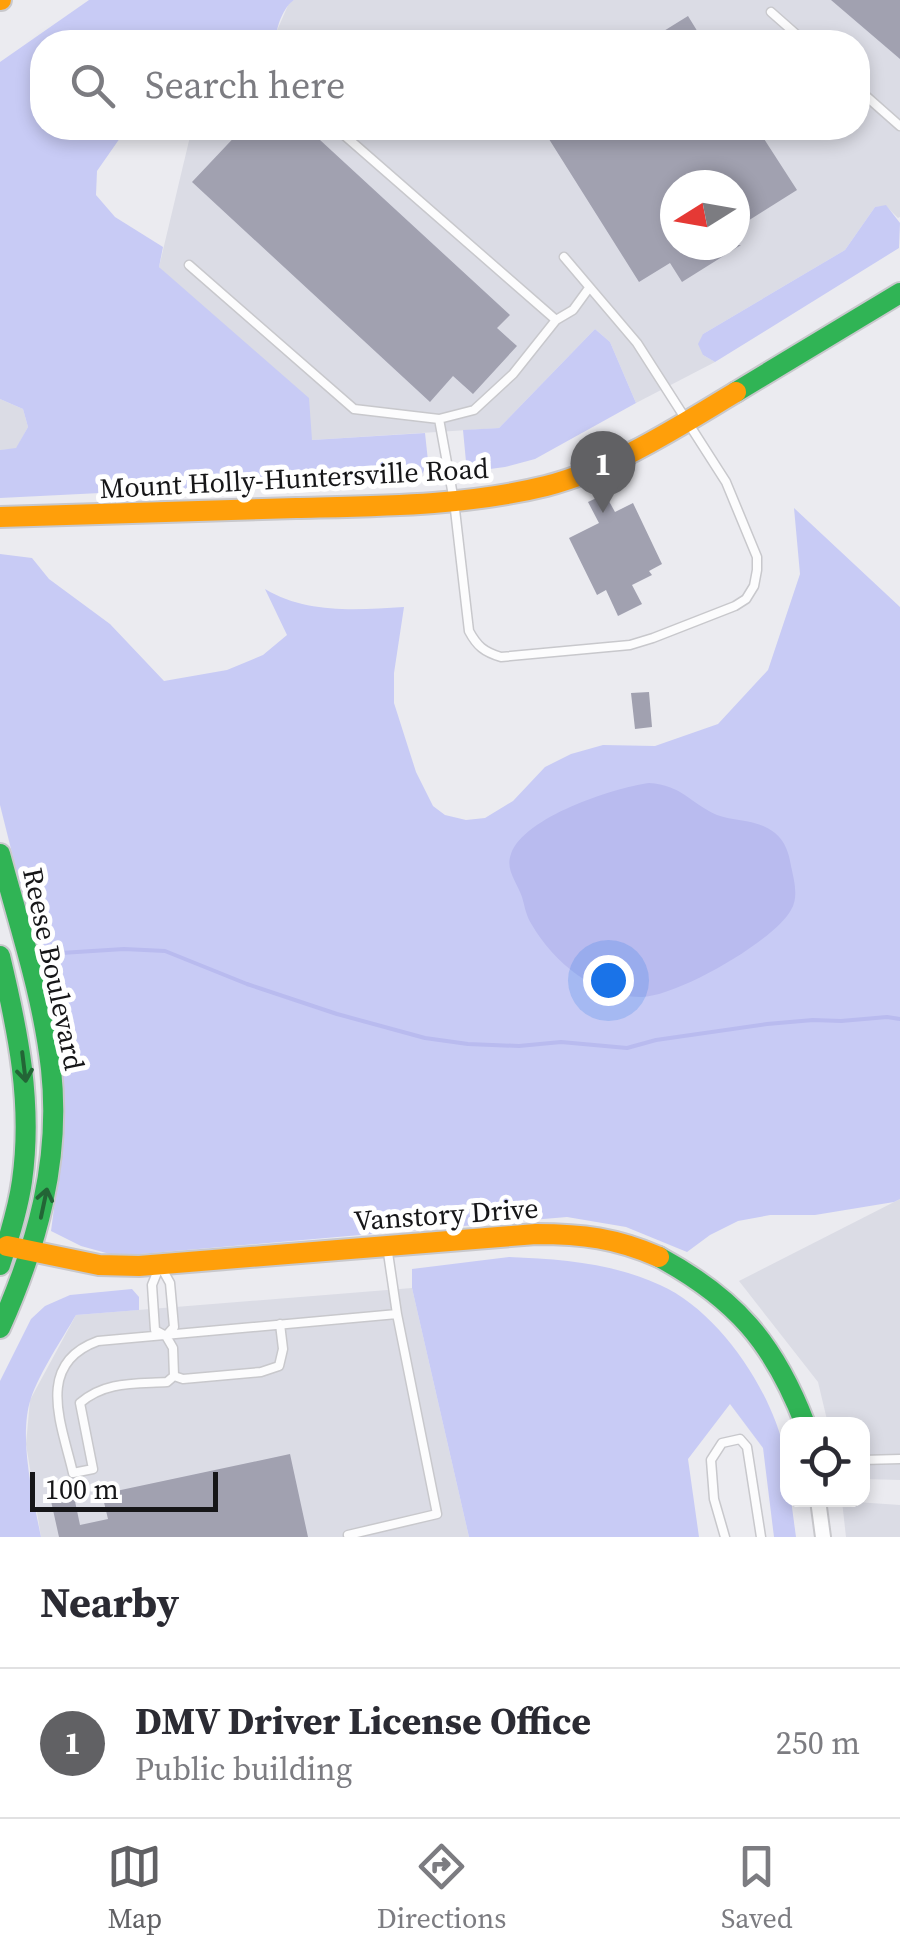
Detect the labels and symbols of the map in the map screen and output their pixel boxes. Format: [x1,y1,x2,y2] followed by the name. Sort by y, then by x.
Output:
[660,170,750,260] north arrow
[570,430,636,513] pin: 1
[99,449,490,507] street label: Mount Holly-Huntersville Road
[14,864,94,1074] street label: Reese Boulevard
[583,955,634,1006] your location
[15,1050,34,1083] one-way arrow
[36,1188,55,1220] one-way arrow
[352,1189,540,1239] street label: Vanstory Drive
[30,1467,218,1512] scale bar

